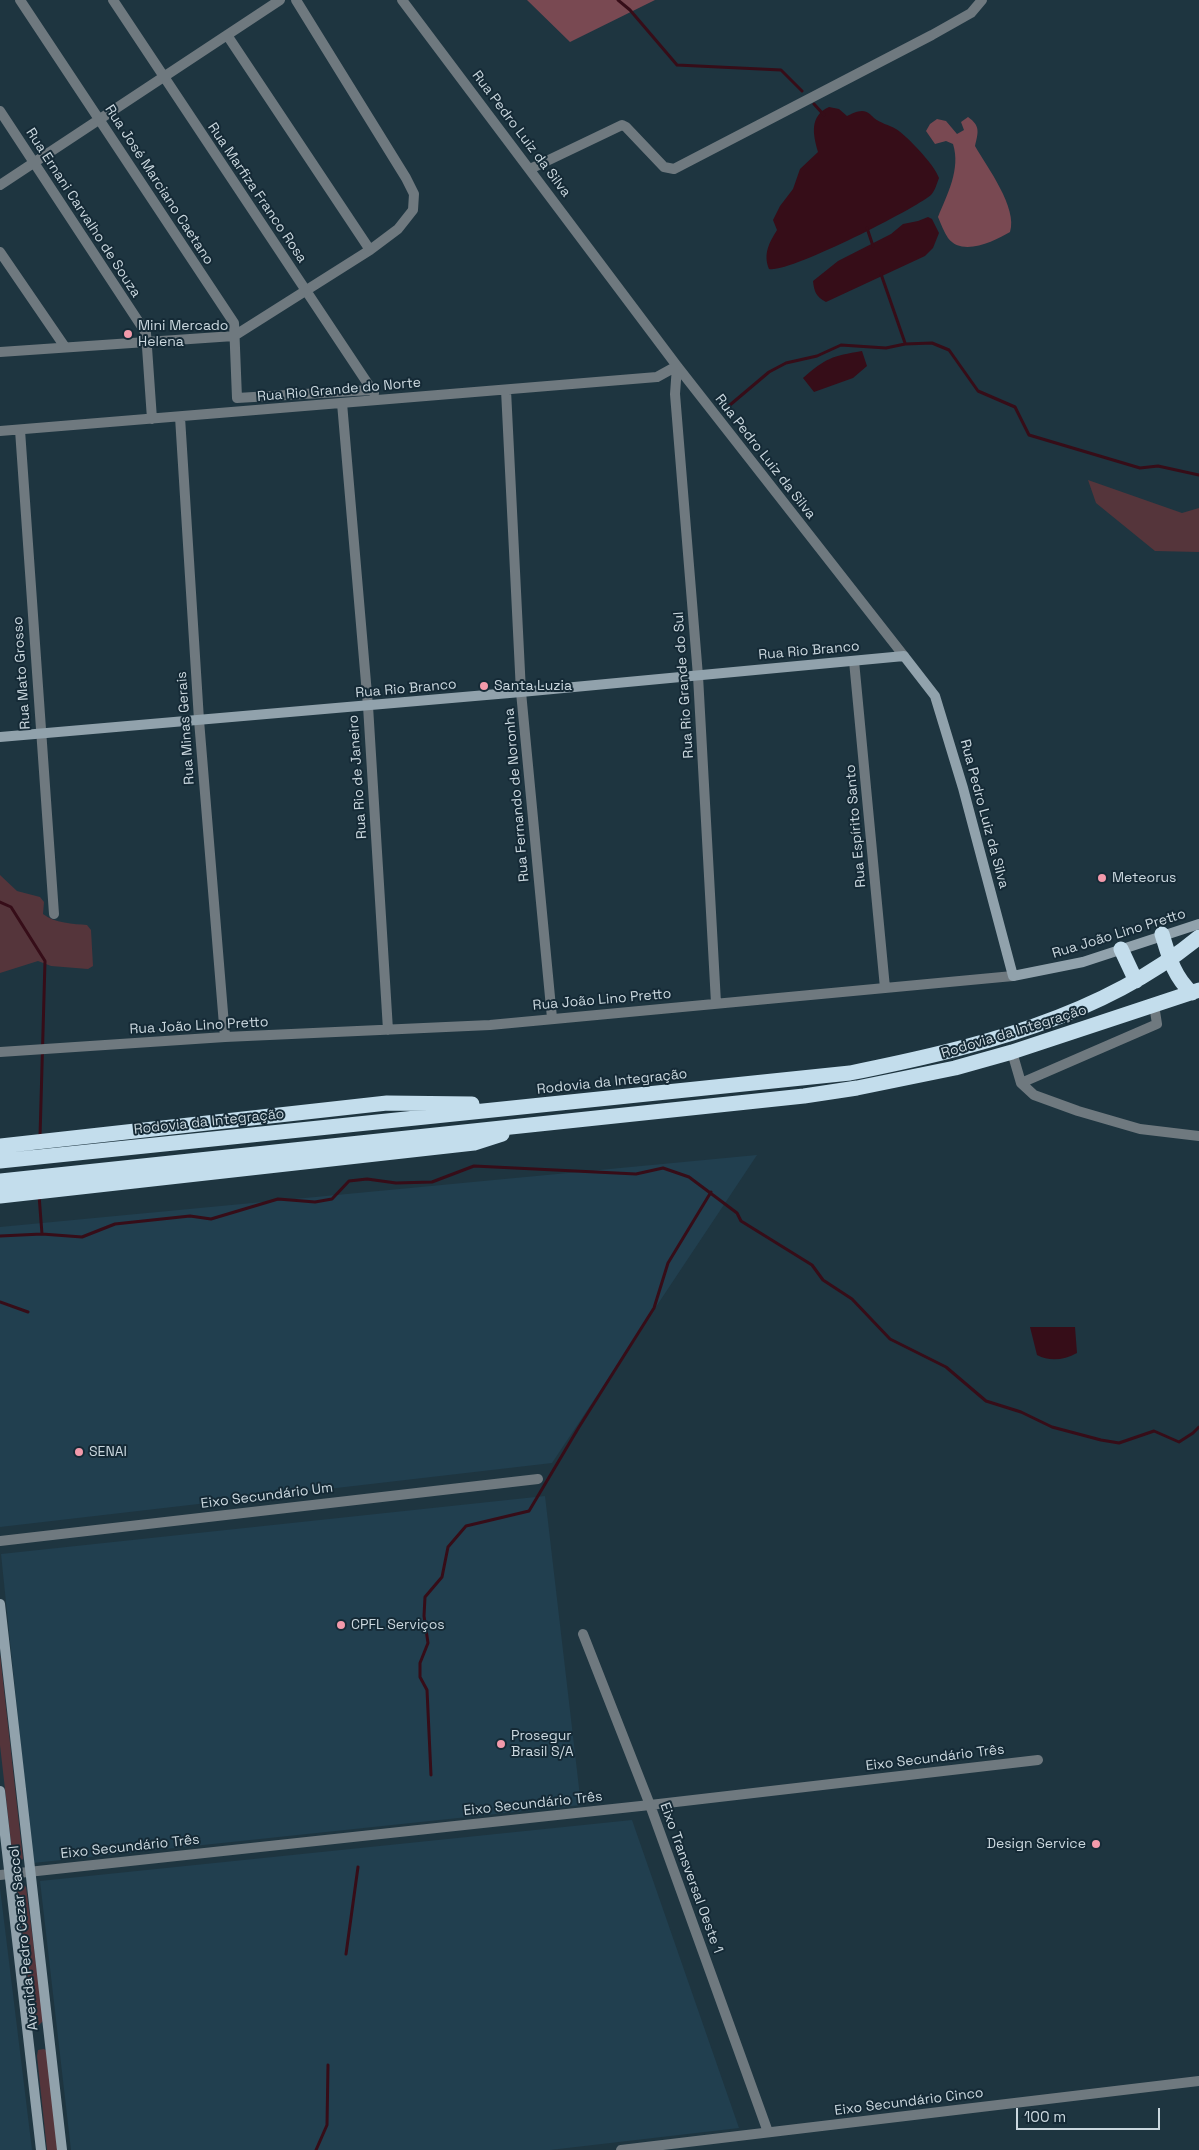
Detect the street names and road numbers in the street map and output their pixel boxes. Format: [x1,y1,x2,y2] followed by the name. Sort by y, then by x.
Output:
[468,68,574,200] street label: Rua Pedro Luiz da Silva
[101,102,217,268] street label: Rua José Marciano Caetano
[204,120,310,266] street label: Rua Marfiza Franco Rosa
[22,125,144,301] street label: Rua Ernani Carvalho de Souza
[256,374,422,406] street label: Rua Rio Grande do Norte
[711,391,819,523] street label: Rua Pedro Luiz da Silva
[670,611,698,759] street label: Rua Rio Grande do Sul
[10,616,34,730] street label: Rua Mato Grosso
[758,638,860,664] street label: Rua Rio Branco
[174,671,198,785] street label: Rua Minas Gerais
[355,676,457,702] street label: Rua Rio Branco
[501,707,533,883] street label: Rua Fernando de Noronha
[345,714,371,840] street label: Rua Rio de Janeiro
[956,738,1012,890] street label: Rua Pedro Luiz da Silva
[842,764,870,888] street label: Rua Espírito Santo
[1050,906,1188,962] street label: Rua João Lino Pretto
[532,986,672,1014] street label: Rua João Lino Pretto
[939,1002,1089,1062] street label: Rodovia da Integração
[129,1014,269,1038] street label: Rua João Lino Pretto
[536,1066,688,1098] street label: Rodovia da Integração
[133,1106,285,1138] street label: Rodovia da Integração
[200,1480,334,1512] street label: Eixo Secundário Um
[865,1741,1005,1775] street label: Eixo Secundário Três
[463,1788,603,1820] street label: Eixo Secundário Três
[656,1800,726,1956] street label: Eixo Transversal Oeste 1
[60,1831,200,1863] street label: Eixo Secundário Três
[6,1845,42,2031] street label: Avenida Pedro Cezar Saccol
[834,2085,984,2119] street label: Eixo Secundário Cinco

